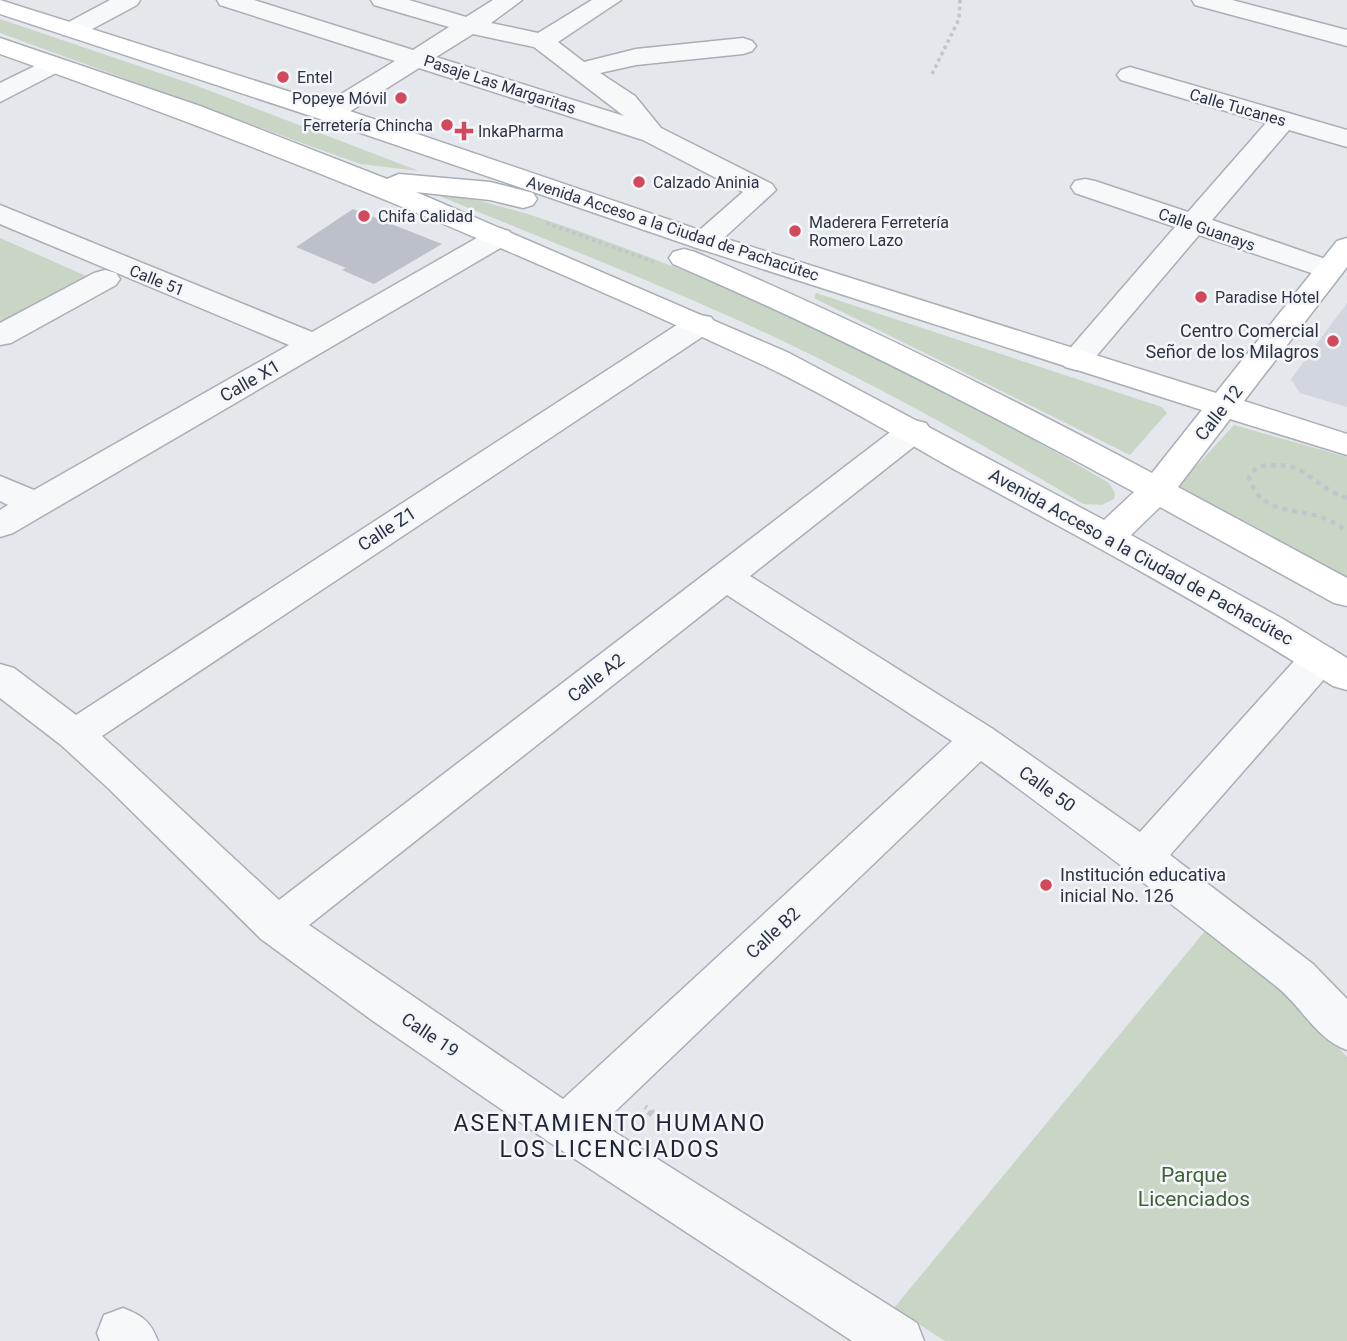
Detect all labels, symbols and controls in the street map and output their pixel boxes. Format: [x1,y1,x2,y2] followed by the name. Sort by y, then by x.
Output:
[421,51,578,118] street label: Pasaje Las Margaritas
[297,68,333,87] place label: Entel
[275,69,291,85] marker: Entel
[1188,85,1288,130] street label: Calle Tucanes
[292,89,387,108] place label: Popeye Móvil
[393,90,409,106] marker: Popeye Móvil
[303,116,433,135] place label: Ferretería Chincha
[439,117,455,133] marker: Ferretería Chincha
[478,122,564,141] place label: InkaPharma
[456,123,472,139] marker: InkaPharma
[524,172,821,285] street label: Avenida Acceso a la Ciudad de Pachacútec
[653,173,759,192] place label: Calzado Aninia
[631,174,647,190] marker: Calzado Aninia
[1156,204,1258,255] street label: Calle Guanays
[378,207,473,226] place label: Chifa Calidad
[356,208,372,224] marker: Chifa Calidad
[809,213,949,250] place label: Maderera Ferretería Romero Lazo
[787,223,803,239] marker: Maderera Ferretería Romero Lazo
[127,261,187,300] street label: Calle 51
[1215,288,1319,307] place label: Paradise Hotel
[1193,289,1209,305] marker: Paradise Hotel
[1146,320,1319,362] place label: Centro Comercial Señor de los Milagros
[1325,333,1341,349] marker: Centro Comercial Señor de los Milagros
[216,355,283,406] street label: Calle X1
[1190,381,1247,445] street label: Calle 12
[986,464,1297,649] street label: Avenida Acceso a la Ciudad de Pachacútec
[354,502,420,555] street label: Calle Z1
[563,649,628,706] street label: Calle A2
[1015,761,1080,816] street label: Calle 50
[1060,864,1226,906] place label: Institución educativa inicial No. 126
[1038,877,1054,893] marker: Institución educativa inicial No. 126
[742,903,804,963] street label: Calle B2
[398,1008,463,1061] street label: Calle 19
[454,1110,766,1163] district label: ASENTAMIENTO HUMANO LOS LICENCIADOS
[1138,1163,1250,1211] park label: Parque Licenciados

